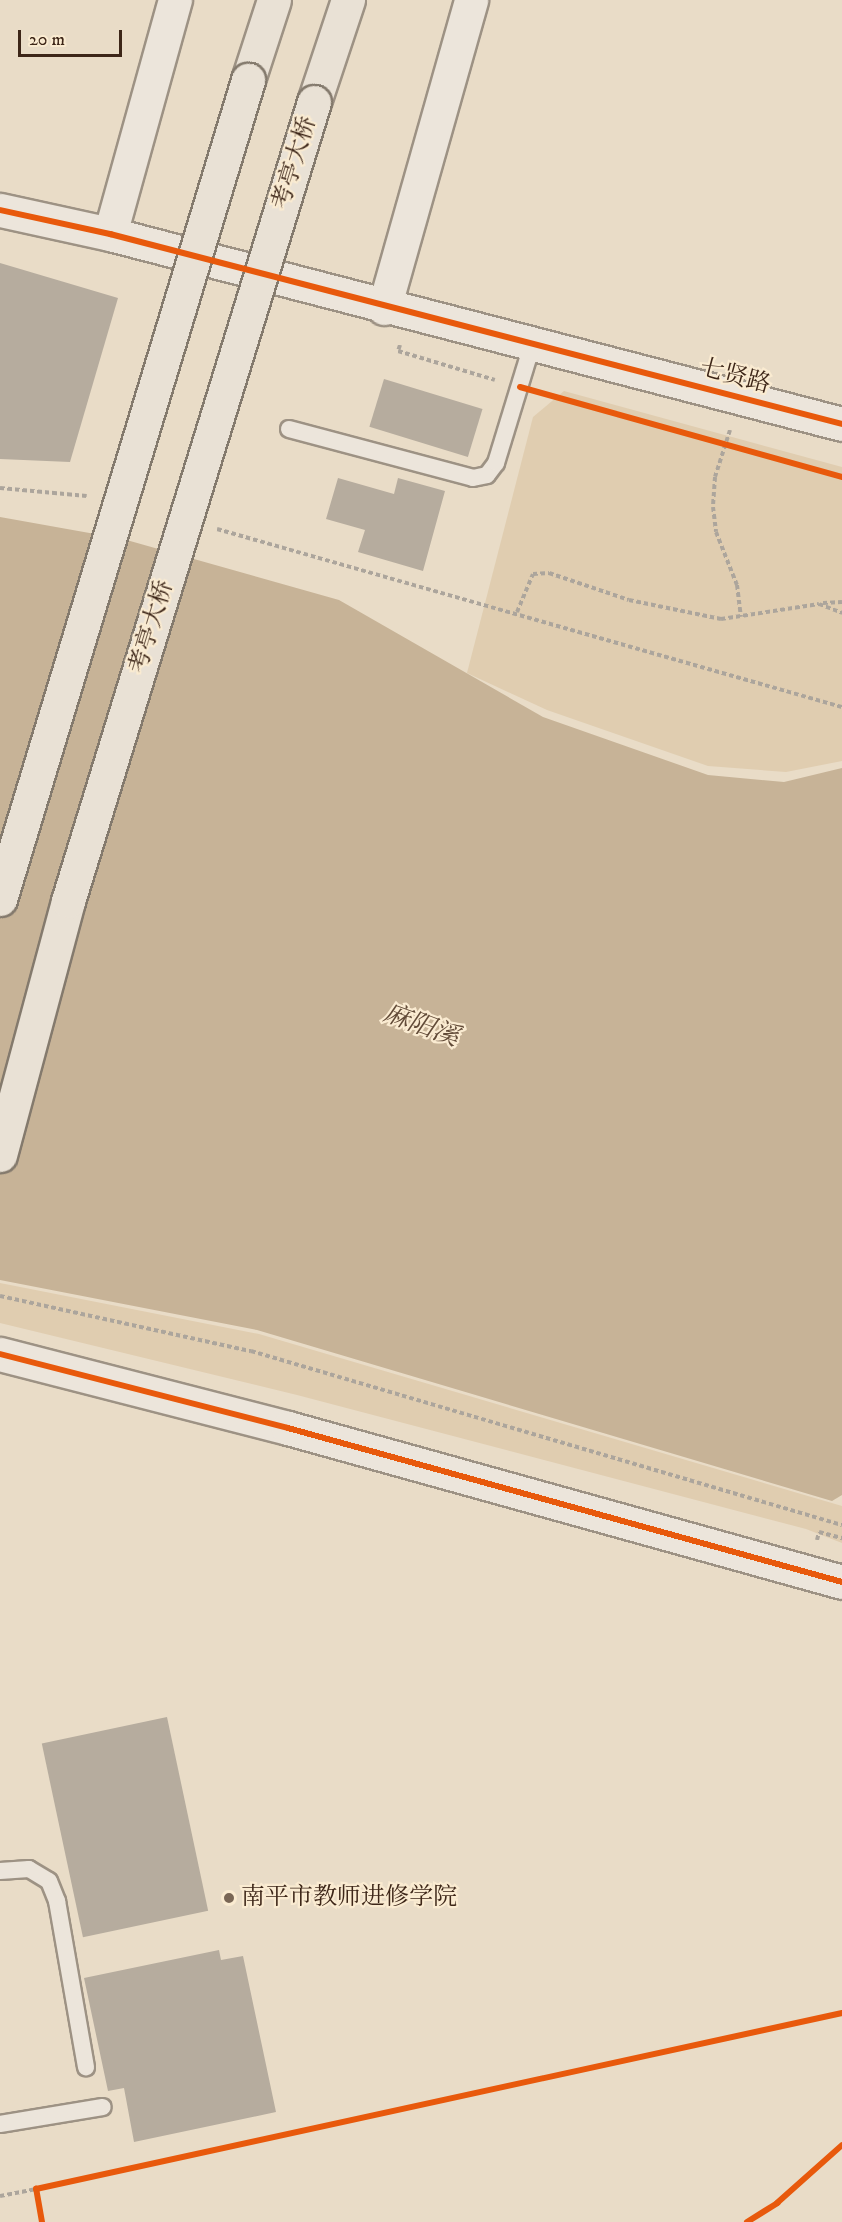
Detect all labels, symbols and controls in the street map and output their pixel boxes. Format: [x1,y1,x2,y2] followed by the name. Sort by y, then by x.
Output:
[21,18,124,56] scale bar
[29,29,65,51] text: 20 m
[267,113,323,213] street label: 考亭大桥
[696,354,774,400] street label: 七贤路
[124,577,180,677] street label: 考亭大桥
[379,998,463,1054] water label: 麻阳溪
[241,1884,457,1912] place label: 南平市教师进修学院
[222,1891,236,1905] marker: 南平市教师进修学院

